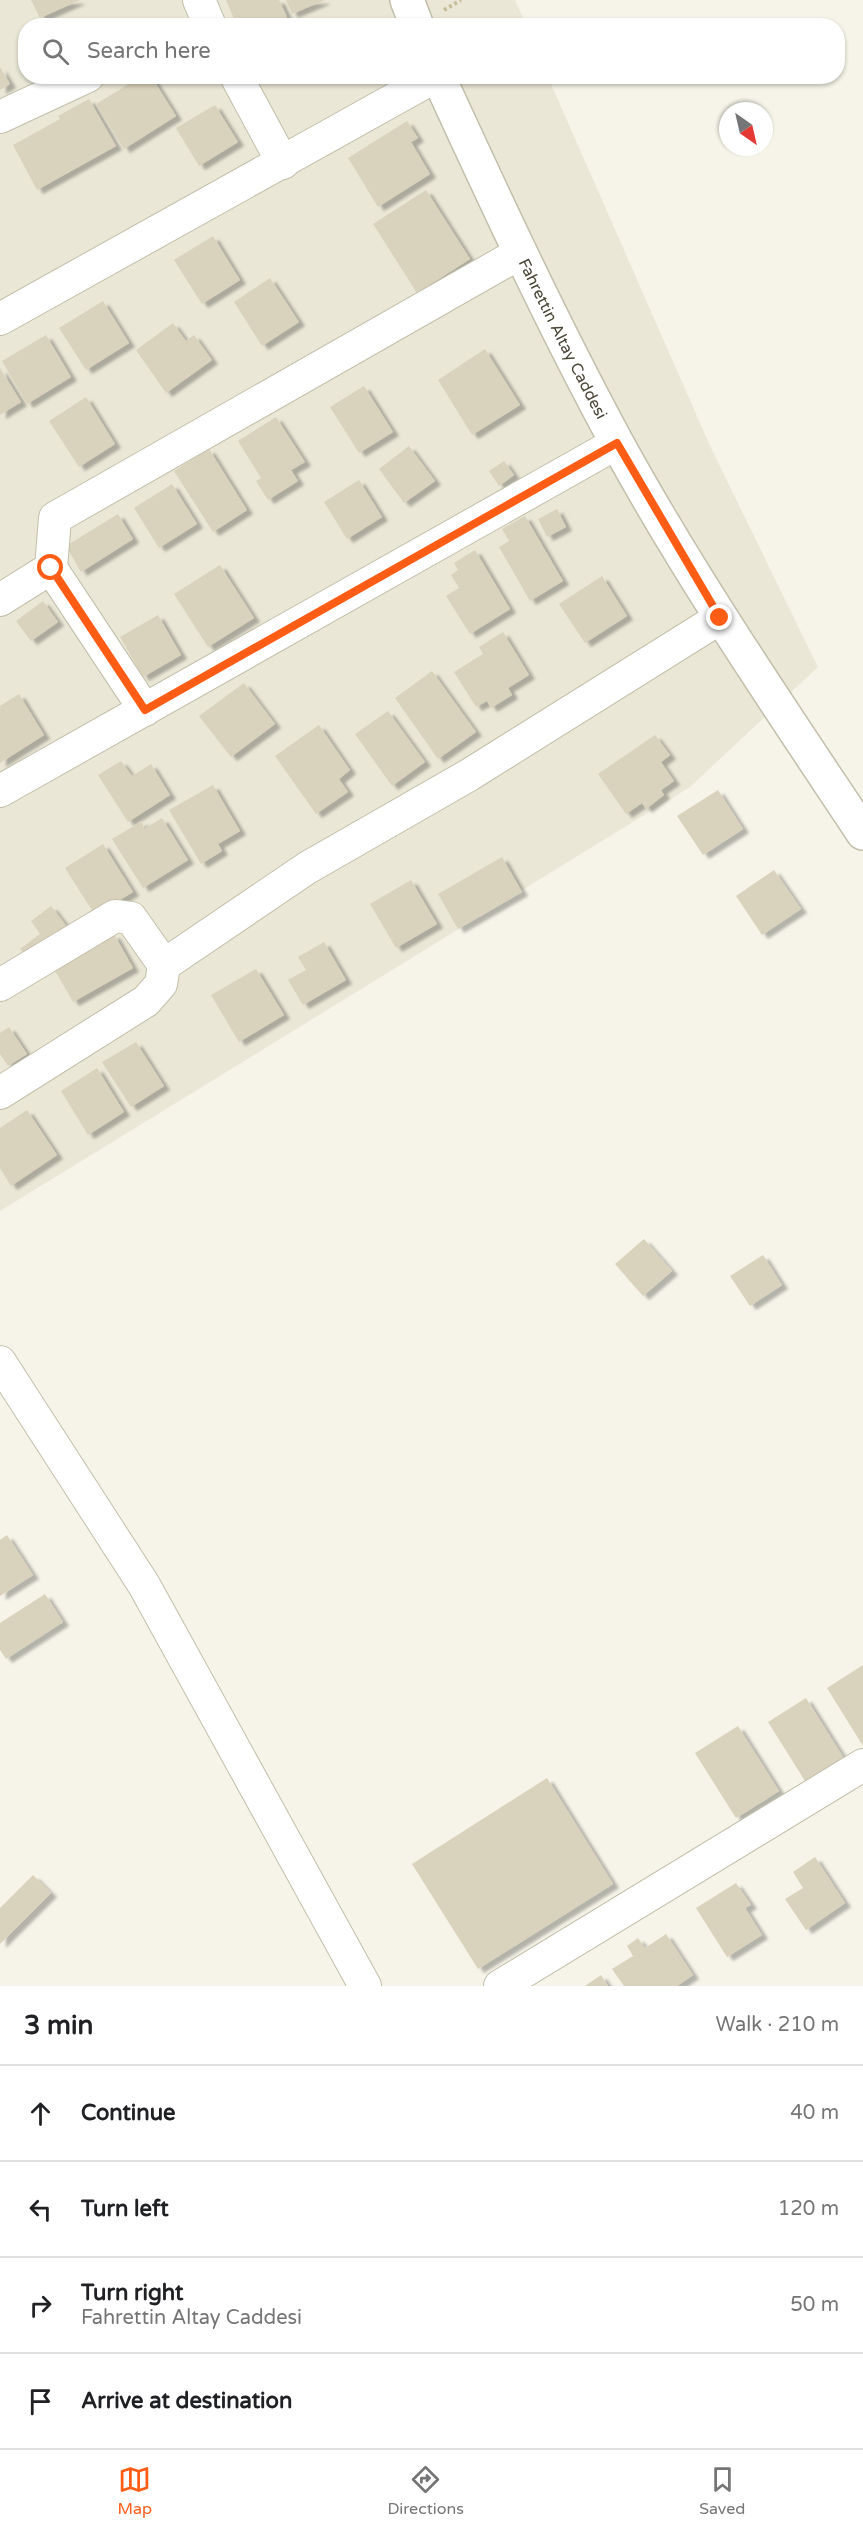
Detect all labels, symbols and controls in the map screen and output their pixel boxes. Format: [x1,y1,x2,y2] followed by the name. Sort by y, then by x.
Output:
[18,18,845,84] search box
[39,35,72,68] icon: search
[87,38,211,64] text: Search here
[719,102,773,156] north arrow
[514,256,611,423] street label: Fahrettin Altay Caddesi
[37,554,63,580] route start
[706,604,732,630] route end
[24,2010,93,2041] text: 3 min
[716,2013,839,2037] text: Walk · 210 m
[24,2097,57,2130] icon: ahead
[81,2100,176,2126] text: Continue
[790,2101,839,2125] text: 40 m
[24,2193,57,2226] icon: left
[81,2196,169,2222] text: Turn left
[778,2197,839,2221] text: 120 m
[81,2280,183,2306] text: Turn right
[24,2289,57,2322] icon: right
[790,2293,839,2317] text: 50 m
[81,2306,302,2330] text: Fahrettin Altay Caddesi
[24,2385,57,2418] icon: arrive
[81,2388,292,2414] text: Arrive at destination
[118,2463,152,2519] tab: Map
[387,2463,464,2519] tab: Directions
[699,2463,745,2519] tab: Saved

